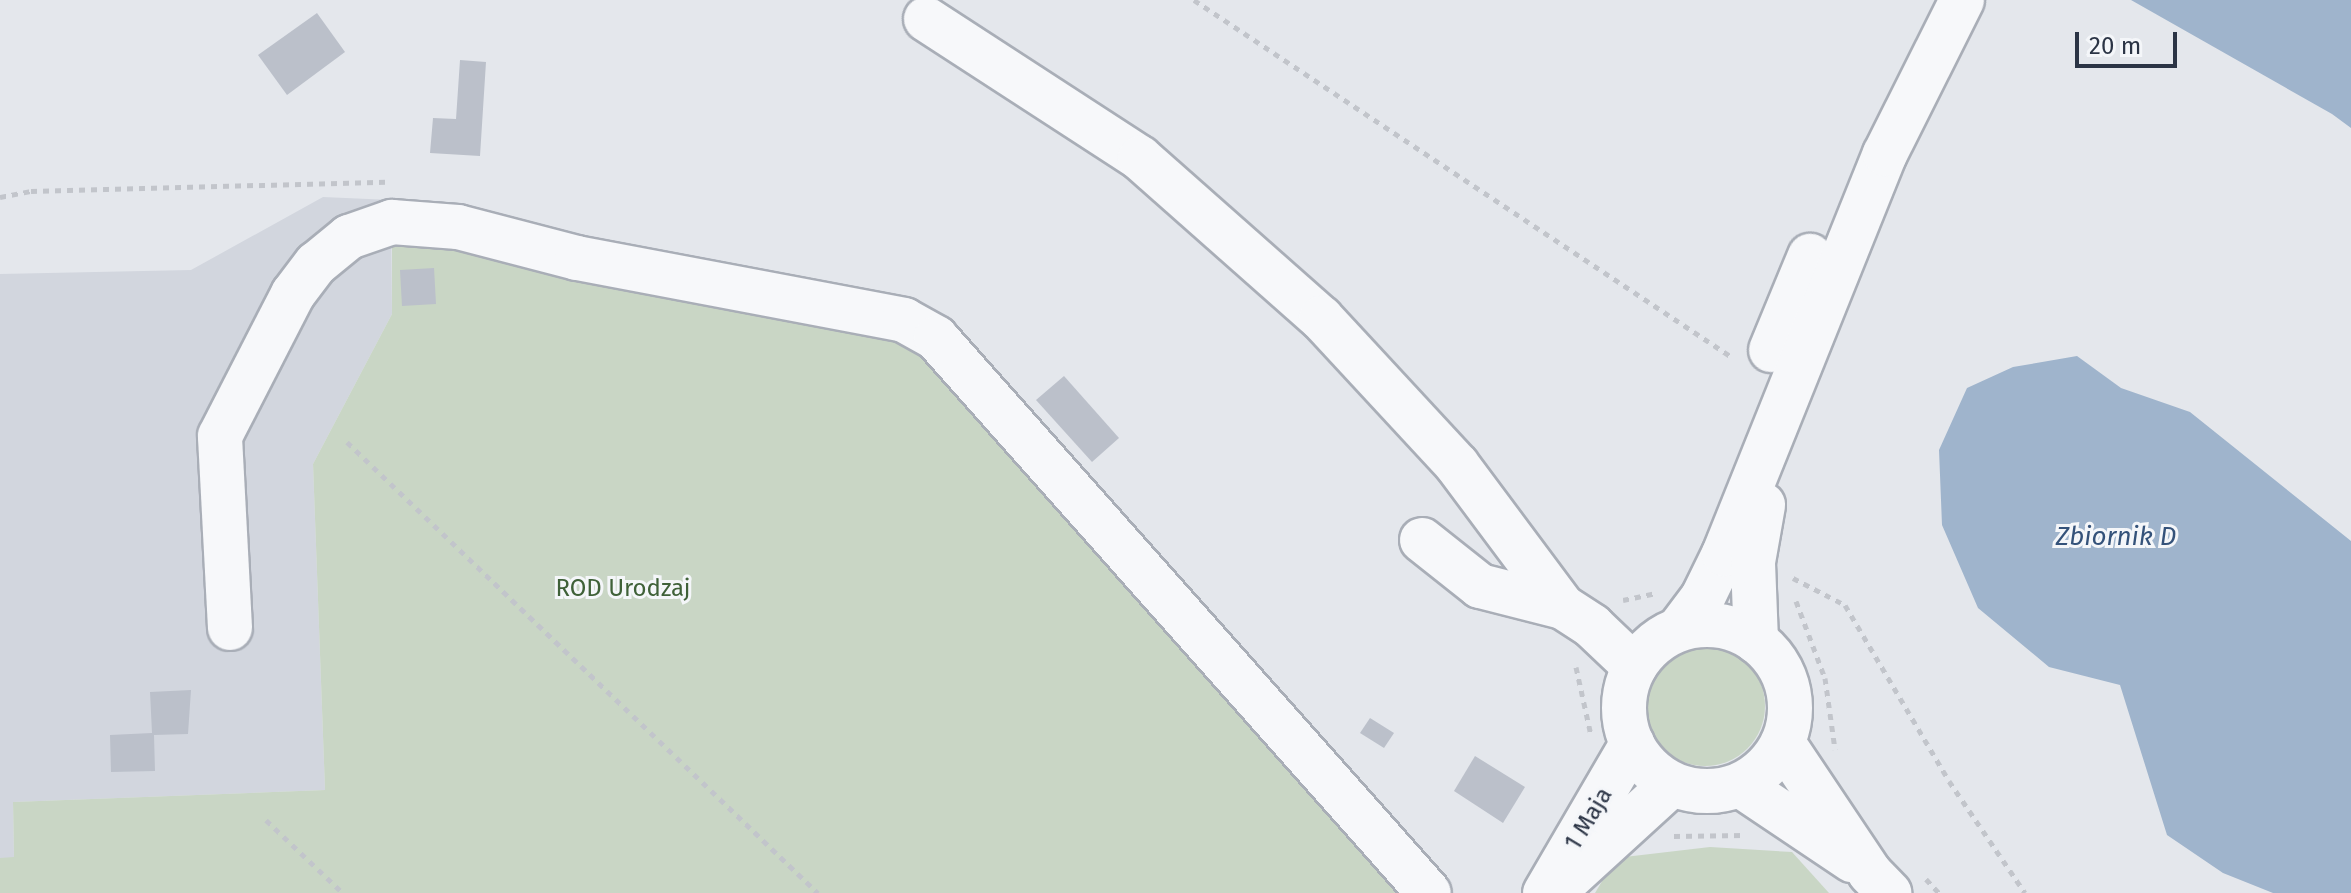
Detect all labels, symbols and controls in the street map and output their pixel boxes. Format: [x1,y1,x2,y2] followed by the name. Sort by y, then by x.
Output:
[2079,16,2181,66] scale bar
[2089,32,2141,60] text: 20 m
[2056,521,2176,553] water label: Zbiornik D
[555,575,691,603] park label: ROD Urodzaj
[1559,782,1619,856] street label: 1 Maja

